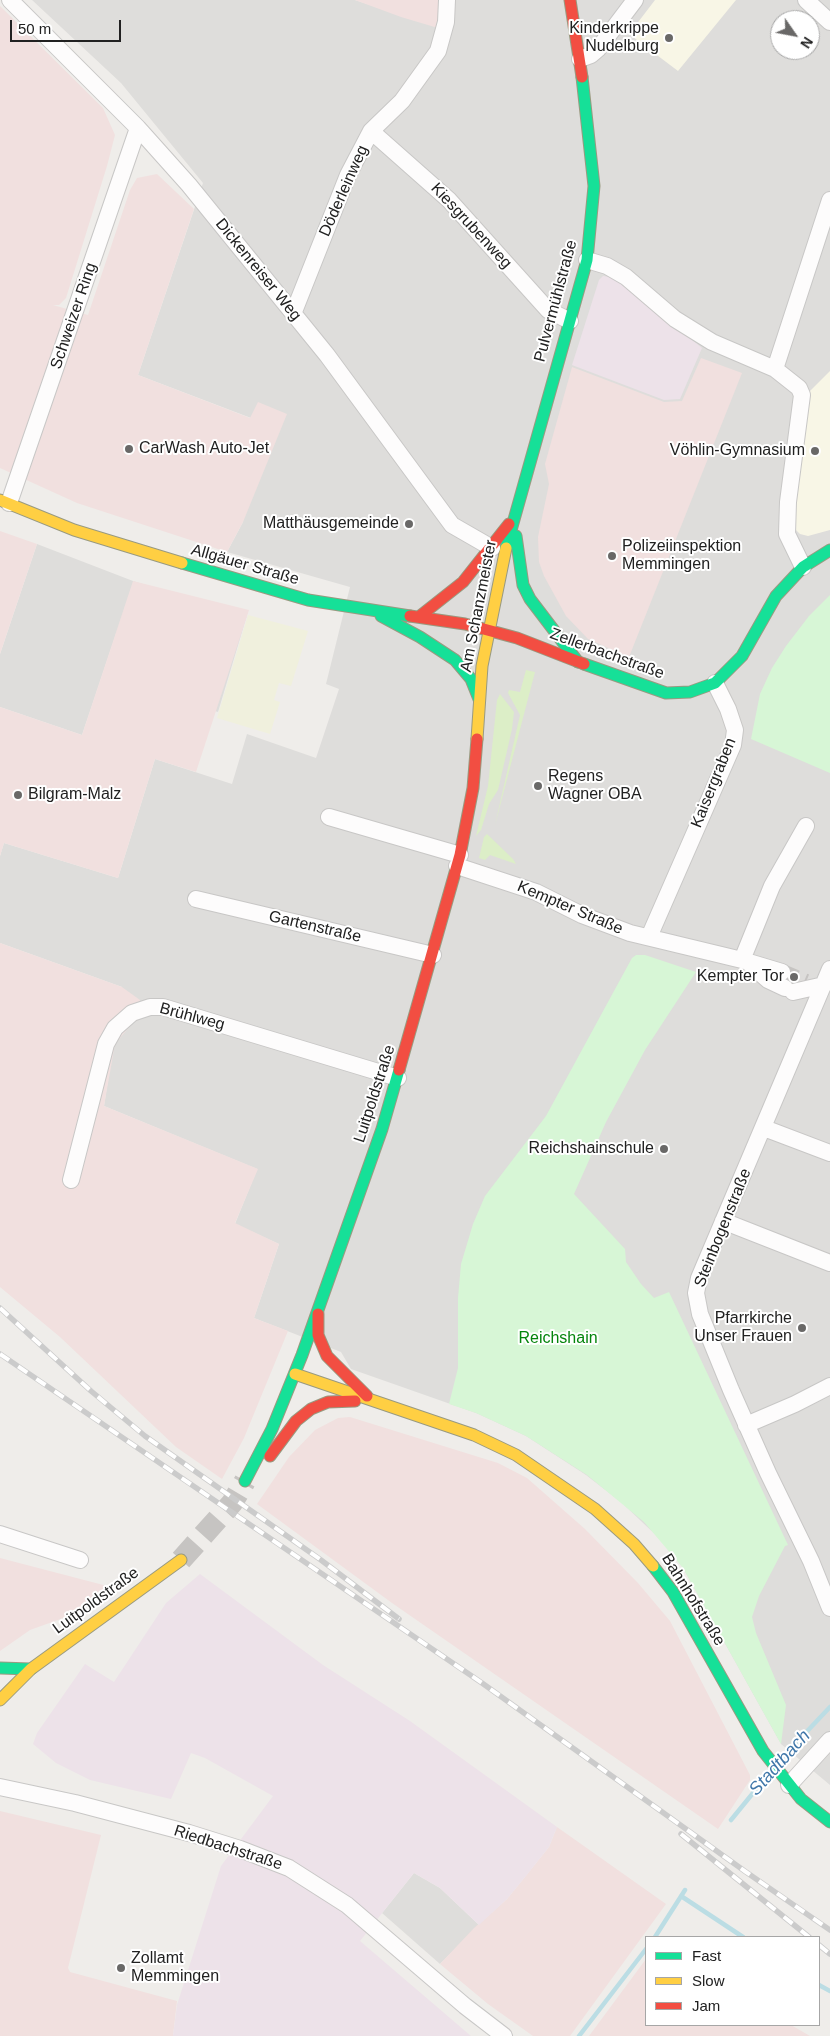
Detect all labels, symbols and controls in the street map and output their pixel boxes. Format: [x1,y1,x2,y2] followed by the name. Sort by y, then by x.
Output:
[12,10,124,42] scale bar
[770,10,820,60] north arrow
[569,19,659,57] place label: Kinderkrippe Nudelburg
[18,20,51,37] text: 50 m
[663,32,675,44] marker: Kinderkrippe Nudelburg
[797,34,816,51] text: N
[315,142,373,240] street label: Döderleinweg
[426,179,516,273] street label: Kiesgrubenweg
[211,215,305,325] street label: Dickenreiser Weg
[531,238,581,364] street label: Pulvermühlstraße
[47,260,101,372] street label: Schweizer Ring
[139,439,269,459] place label: CarWash Auto-Jet
[670,441,805,461] place label: Vöhlin-Gymnasium
[123,443,135,455] marker: CarWash Auto-Jet
[809,445,821,457] marker: Vöhlin-Gymnasium
[263,514,399,534] place label: Matthäusgemeinde
[403,518,415,530] marker: Matthäusgemeinde
[622,537,741,575] place label: Polizeiinspektion Memmingen
[457,538,501,674] street label: Am Schanzmeister
[189,540,301,590] street label: Allgäuer Straße
[606,550,618,562] marker: Polizeiinspektion Memmingen
[547,624,667,684] street label: Zellerbachstraße
[687,735,741,831] street label: Kaisergraben
[548,767,642,805] place label: Regens Wagner OBA
[532,780,544,792] marker: Regens Wagner OBA
[28,785,121,805] place label: Bilgram-Malz
[12,789,24,801] marker: Bilgram-Malz
[514,877,626,939] street label: Kempter Straße
[267,907,363,947] street label: Gartenstraße
[697,967,784,987] place label: Kempter Tor
[788,971,800,983] marker: Kempter Tor
[157,999,227,1035] street label: Brühlweg
[350,1043,400,1145] street label: Luitpoldstraße
[529,1139,654,1159] place label: Reichshainschule
[658,1143,670,1155] marker: Reichshainschule
[690,1166,756,1290] street label: Steinbogenstraße
[694,1309,792,1347] place label: Pfarrkirche Unser Frauen
[796,1322,808,1334] marker: Pfarrkirche Unser Frauen
[518,1329,598,1349] park label: Reichshain
[657,1550,729,1650] street label: Bahnhofstraße
[49,1563,143,1639] street label: Luitpoldstraße
[745,1726,815,1800] water label: Stadtbach
[171,1821,285,1875] street label: Riedbachstraße
[645,1936,820,2026] legend
[692,1947,721,1964] text: Fast
[131,1949,219,1987] place label: Zollamt Memmingen
[115,1962,127,1974] marker: Zollamt Memmingen
[692,1972,725,1989] text: Slow
[692,1997,720,2014] text: Jam

